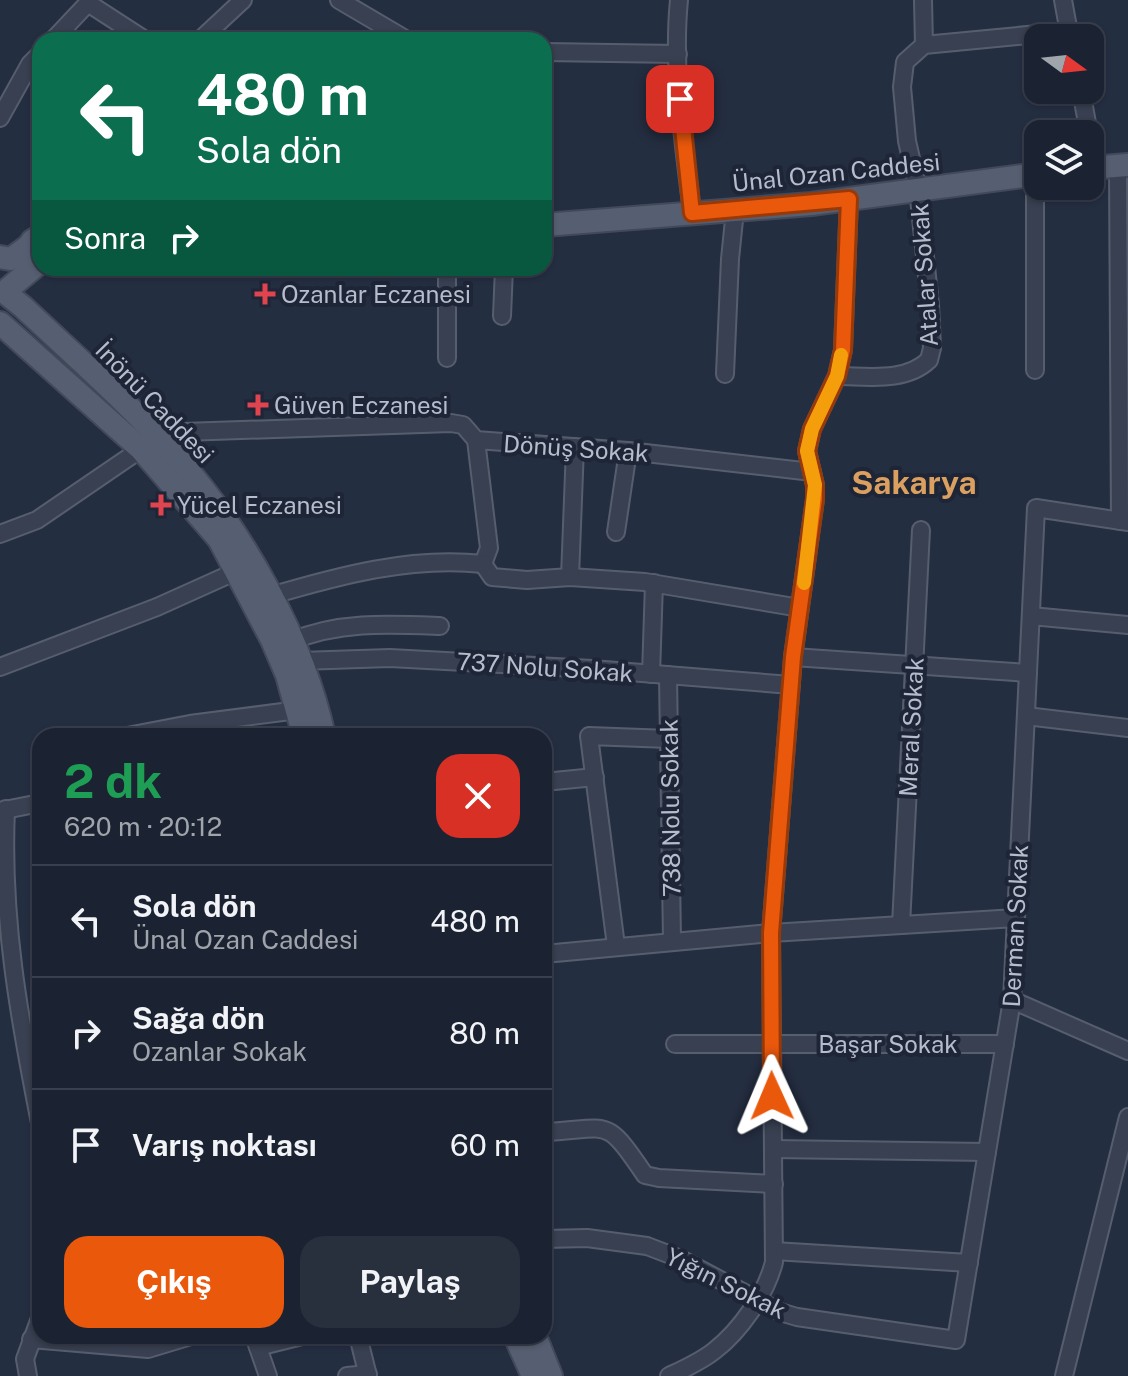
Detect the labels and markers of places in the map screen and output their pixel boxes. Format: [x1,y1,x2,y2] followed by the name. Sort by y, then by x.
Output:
[646,65,714,133] pin
[281,280,471,308] place label: Ozanlar Eczanesi
[256,285,274,303] marker: Ozanlar Eczanesi
[274,391,448,419] place label: Güven Eczanesi
[249,396,267,414] marker: Güven Eczanesi
[177,491,342,519] place label: Yücel Eczanesi
[152,496,170,514] marker: Yücel Eczanesi

